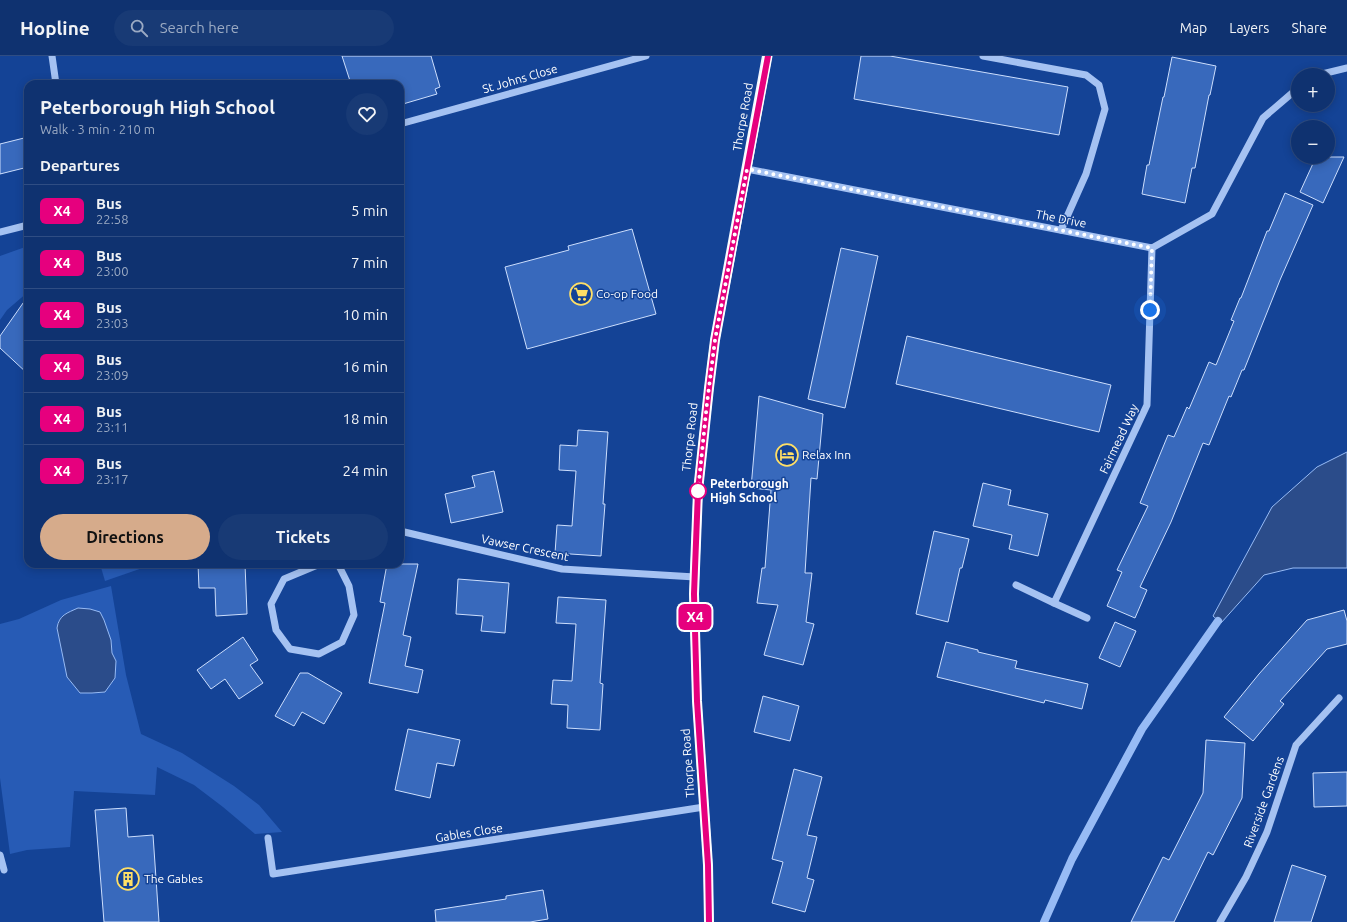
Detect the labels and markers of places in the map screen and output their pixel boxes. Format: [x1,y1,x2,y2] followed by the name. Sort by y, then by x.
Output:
[568,281,594,307] supermarket icon: Co-op Food
[596,287,658,300] place label: Co-op Food
[774,442,800,468] hotel icon: Relax Inn
[802,448,851,461] place label: Relax Inn
[710,477,789,504] place label: Peterborough High School
[689,482,707,500] marker: Peterborough High School
[115,866,141,892] building icon: The Gables
[144,872,203,885] place label: The Gables

